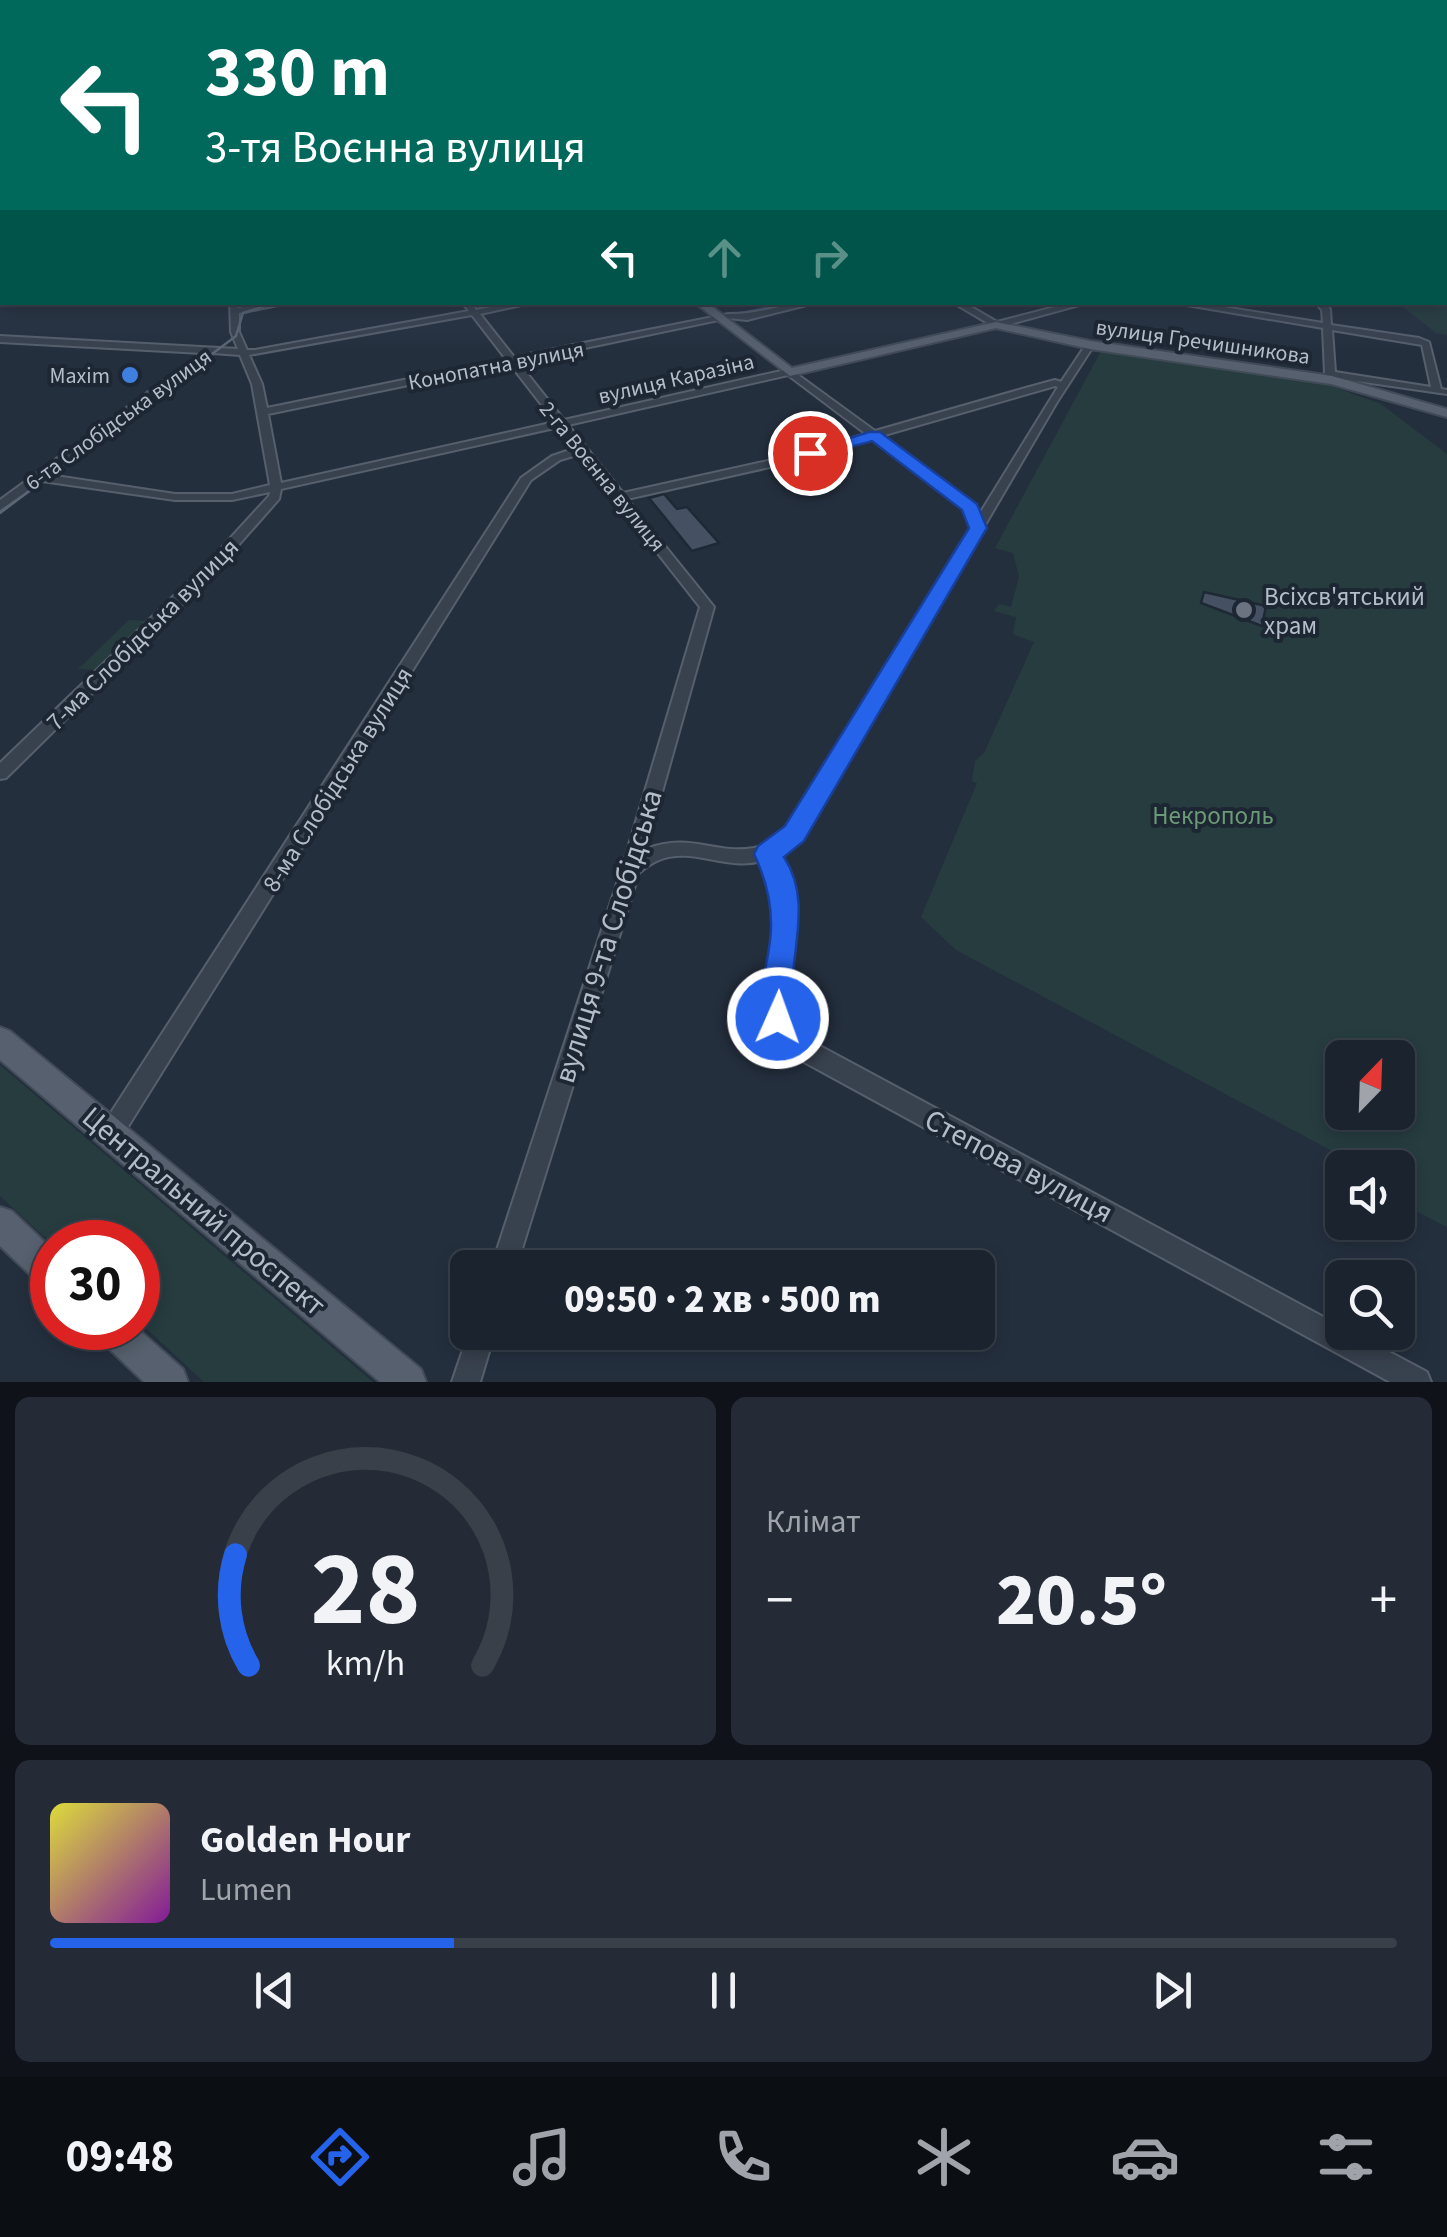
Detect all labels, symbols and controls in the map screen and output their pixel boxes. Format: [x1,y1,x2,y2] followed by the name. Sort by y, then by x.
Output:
[205,23,390,123] text: 330 m
[40,40,170,170] icon: left
[205,116,586,180] text: 3-тя Воєнна вулиця
[592,230,647,285] icon: left
[697,230,752,285] icon: ahead
[802,230,857,285] icon: right
[1094,311,1312,373] street label: вулиця Гречишникова
[405,333,587,399] street label: Конопатна вулиця
[19,341,218,498] street label: 6-та Слобідська вулиця
[595,345,757,412] street label: вулиця Каразіна
[49,360,110,392] place label: Maxim
[119,364,141,386] marker: Maxim
[531,394,673,559] street label: 2-га Воєнна вулиця
[768,411,853,496] pin
[783,426,838,481] icon: arrive
[38,530,247,739] street label: 7-ма Слобідська вулиця
[1264,579,1425,644] place label: Всіхсв'ятський храм
[1233,599,1255,621] marker: Всіхсв'ятський храм
[254,660,422,899] street label: 8-ма Слобідська вулиця
[543,784,674,1088] street label: вулиця 9-та Слобідська
[1152,798,1274,834] park label: Некрополь
[726,966,830,1070] position arrow
[1325,1040,1415,1130] north arrow
[1325,1040,1415,1350] map controls
[72,1096,335,1327] street label: Центральний проспект
[917,1099,1121,1234] street label: Степова вулиця
[1325,1150,1415,1240] button: sound
[30,1220,160,1350] speed limit sign: 30
[1325,1260,1415,1350] button: search
[564,1273,881,1327] text: 09:50 · 2 хв · 500 m
[766,1499,861,1545] text: Клімат
[311,1517,420,1665] text: 28
[996,1547,1167,1654] text: 20.5°
[766,1562,793,1640] text: −
[1370,1562,1397,1640] text: +
[326,1638,405,1689] text: km/h
[200,1813,410,1867] text: Golden Hour
[200,1867,293,1913] text: Lumen
[247,1963,302,2018] icon: previous
[696,1963,751,2018] icon: pause
[1145,1963,1200,2018] icon: next
[305,2122,375,2192] icon: directions
[507,2122,577,2192] icon: music
[708,2122,778,2192] icon: phone
[909,2122,979,2192] icon: climate
[1110,2122,1180,2192] icon: car
[1311,2122,1381,2192] icon: filters
[66,2125,174,2189] text: 09:48

